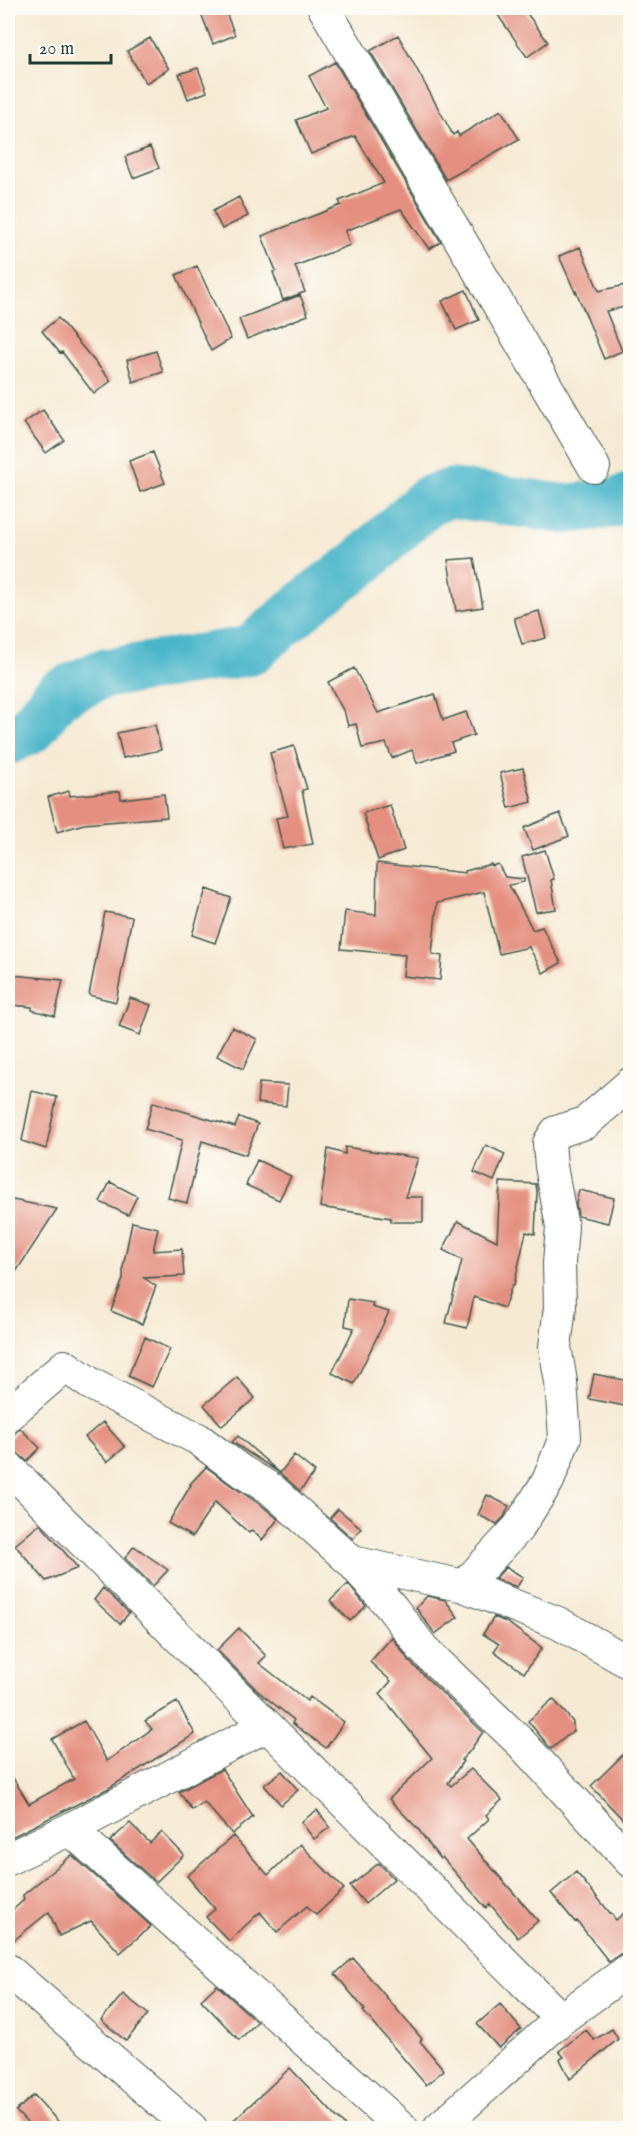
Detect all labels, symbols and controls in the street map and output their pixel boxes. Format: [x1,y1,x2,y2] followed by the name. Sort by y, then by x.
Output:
[30,27,111,65] scale bar
[39,38,74,61] text: 20 m

